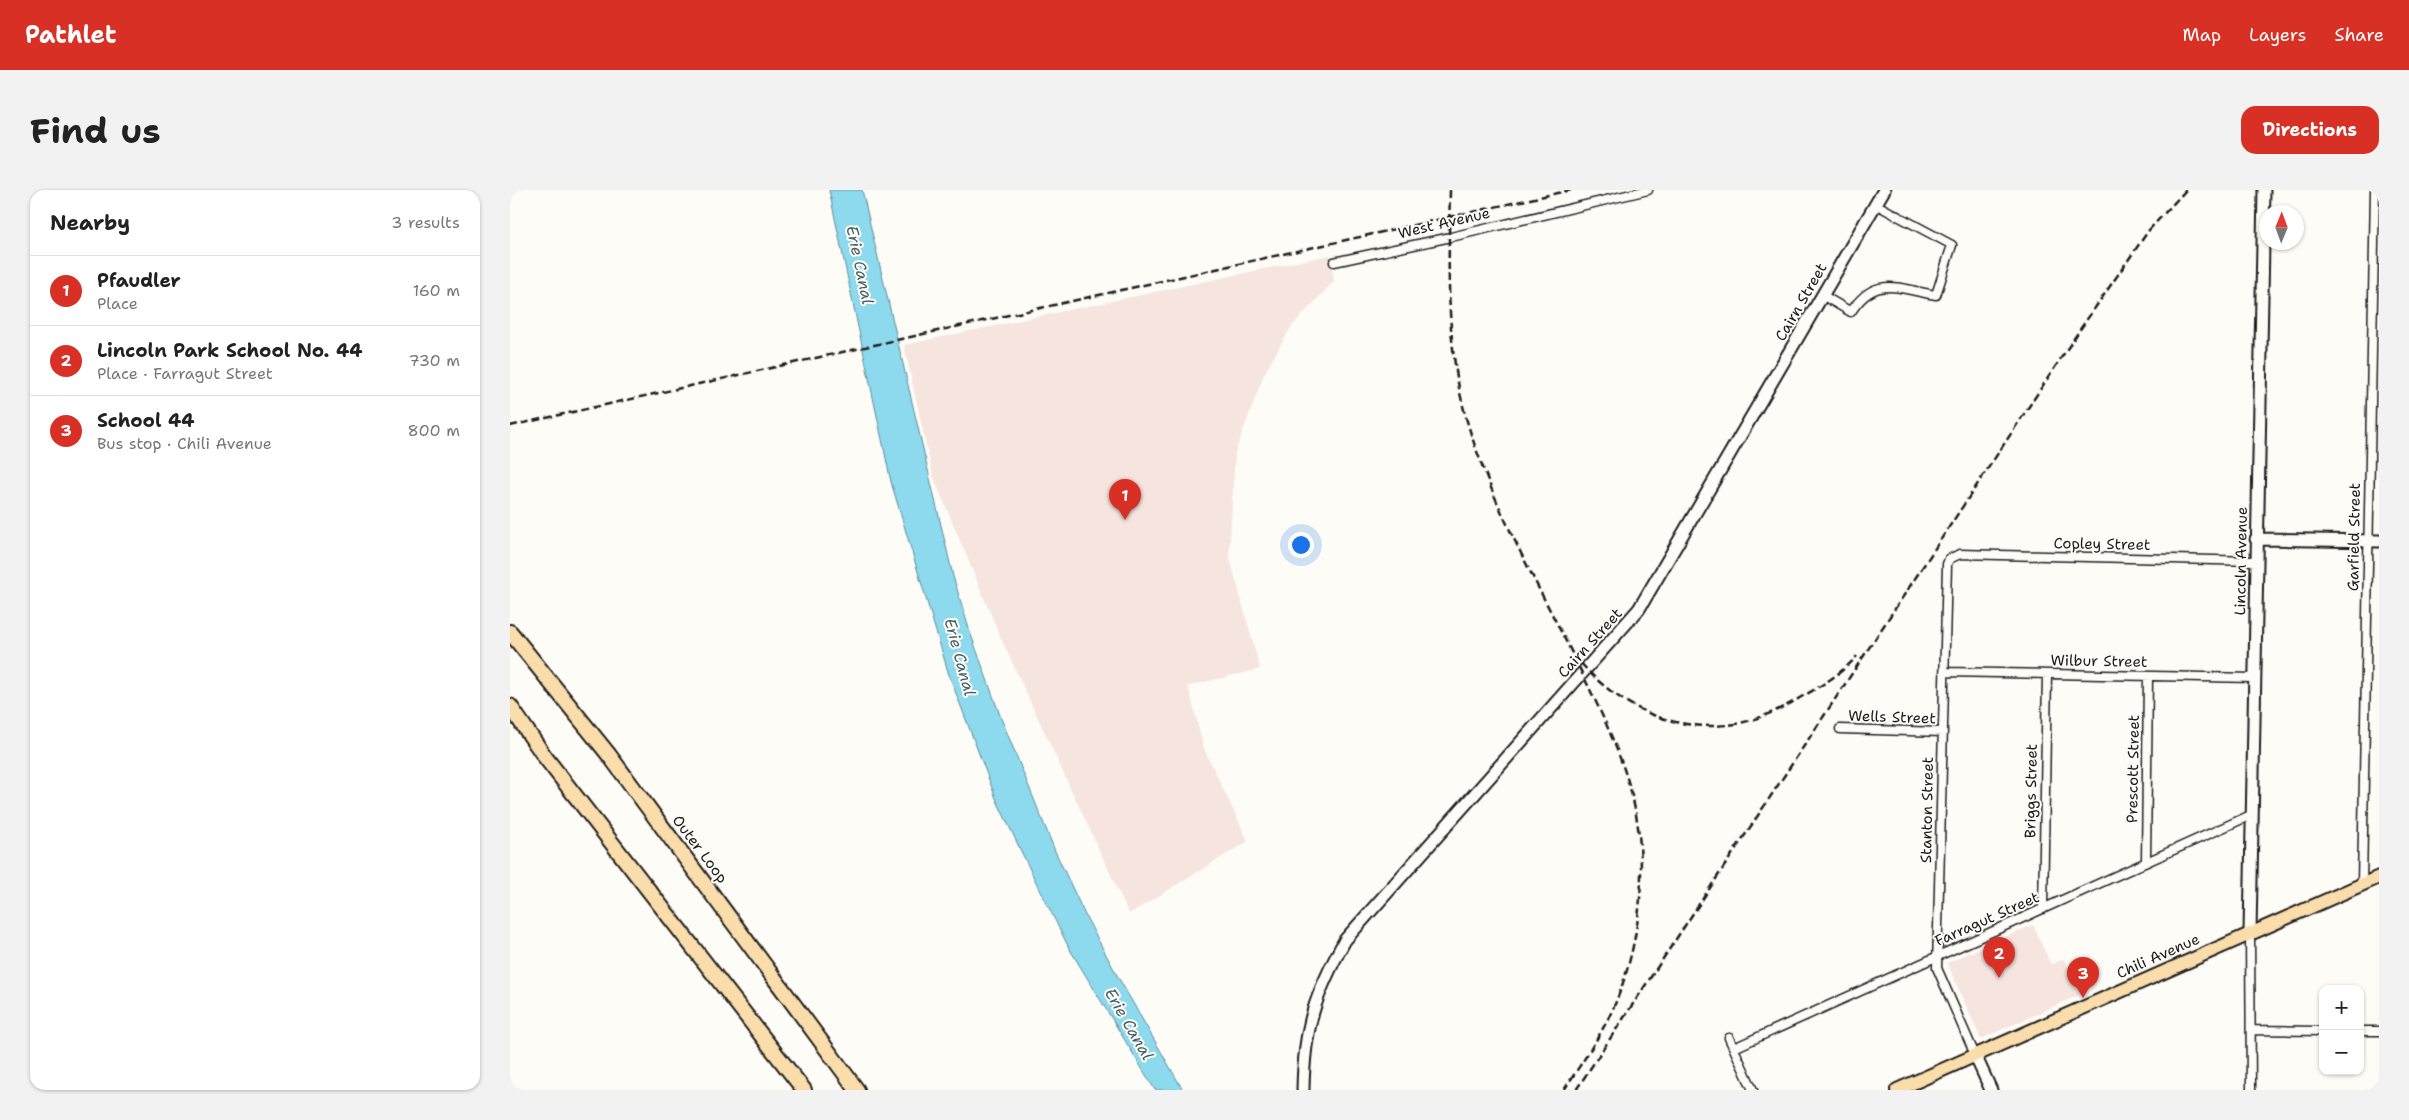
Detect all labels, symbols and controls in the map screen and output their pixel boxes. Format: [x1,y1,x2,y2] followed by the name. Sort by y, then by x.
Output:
[25,19,116,51] text: Pathlet
[2183,23,2221,47] text: Map
[2249,23,2306,47] text: Layers
[2334,23,2384,47] text: Share
[2241,106,2379,154] button: Directions
[30,107,161,154] text: Find us
[1396,203,1492,243] street label: West Avenue
[2259,205,2304,250] north arrow
[50,209,130,237] text: Nearby
[391,212,460,233] text: 3 results
[841,224,879,306] water label: Erie Canal
[1771,259,1831,345] street label: Cairn Street
[97,268,181,293] text: Pfaudler
[62,280,70,301] text: 1
[413,280,460,301] text: 160 m
[97,293,138,314] text: Place
[97,338,362,363] text: Lincoln Park School No. 44
[60,350,72,371] text: 2
[409,350,460,371] text: 730 m
[97,363,273,384] text: Place · Farragut Street
[97,408,195,433] text: School 44
[60,420,72,441] text: 3
[408,420,460,441] text: 800 m
[97,433,272,454] text: Bus stop · Chili Avenue
[1109,479,1141,520] pin: 1
[2343,483,2365,591] street label: Garfield Street
[2230,506,2252,616] street label: Lincoln Avenue
[1288,532,1314,558] your location
[2053,533,2151,555] street label: Copley Street
[1553,604,1627,682] street label: Cairn Street
[940,616,980,698] water label: Erie Canal
[2050,650,2148,672] street label: Wilbur Street
[1848,705,1936,729] street label: Wells Street
[2122,715,2144,823] street label: Prescott Street
[2020,744,2042,838] street label: Briggs Street
[1916,757,1938,863] street label: Stanton Street
[668,811,732,887] street label: Outer Loop
[1932,887,2042,951] street label: Farragut Street
[2113,929,2203,983] street label: Chili Avenue
[1983,937,2015,978] pin: 2
[2067,957,2099,998] pin: 3
[1100,984,1158,1064] water label: Erie Canal
[2319,985,2364,1075] map controls
[2319,985,2364,1030] button: +
[2319,1030,2364,1075] button: −

